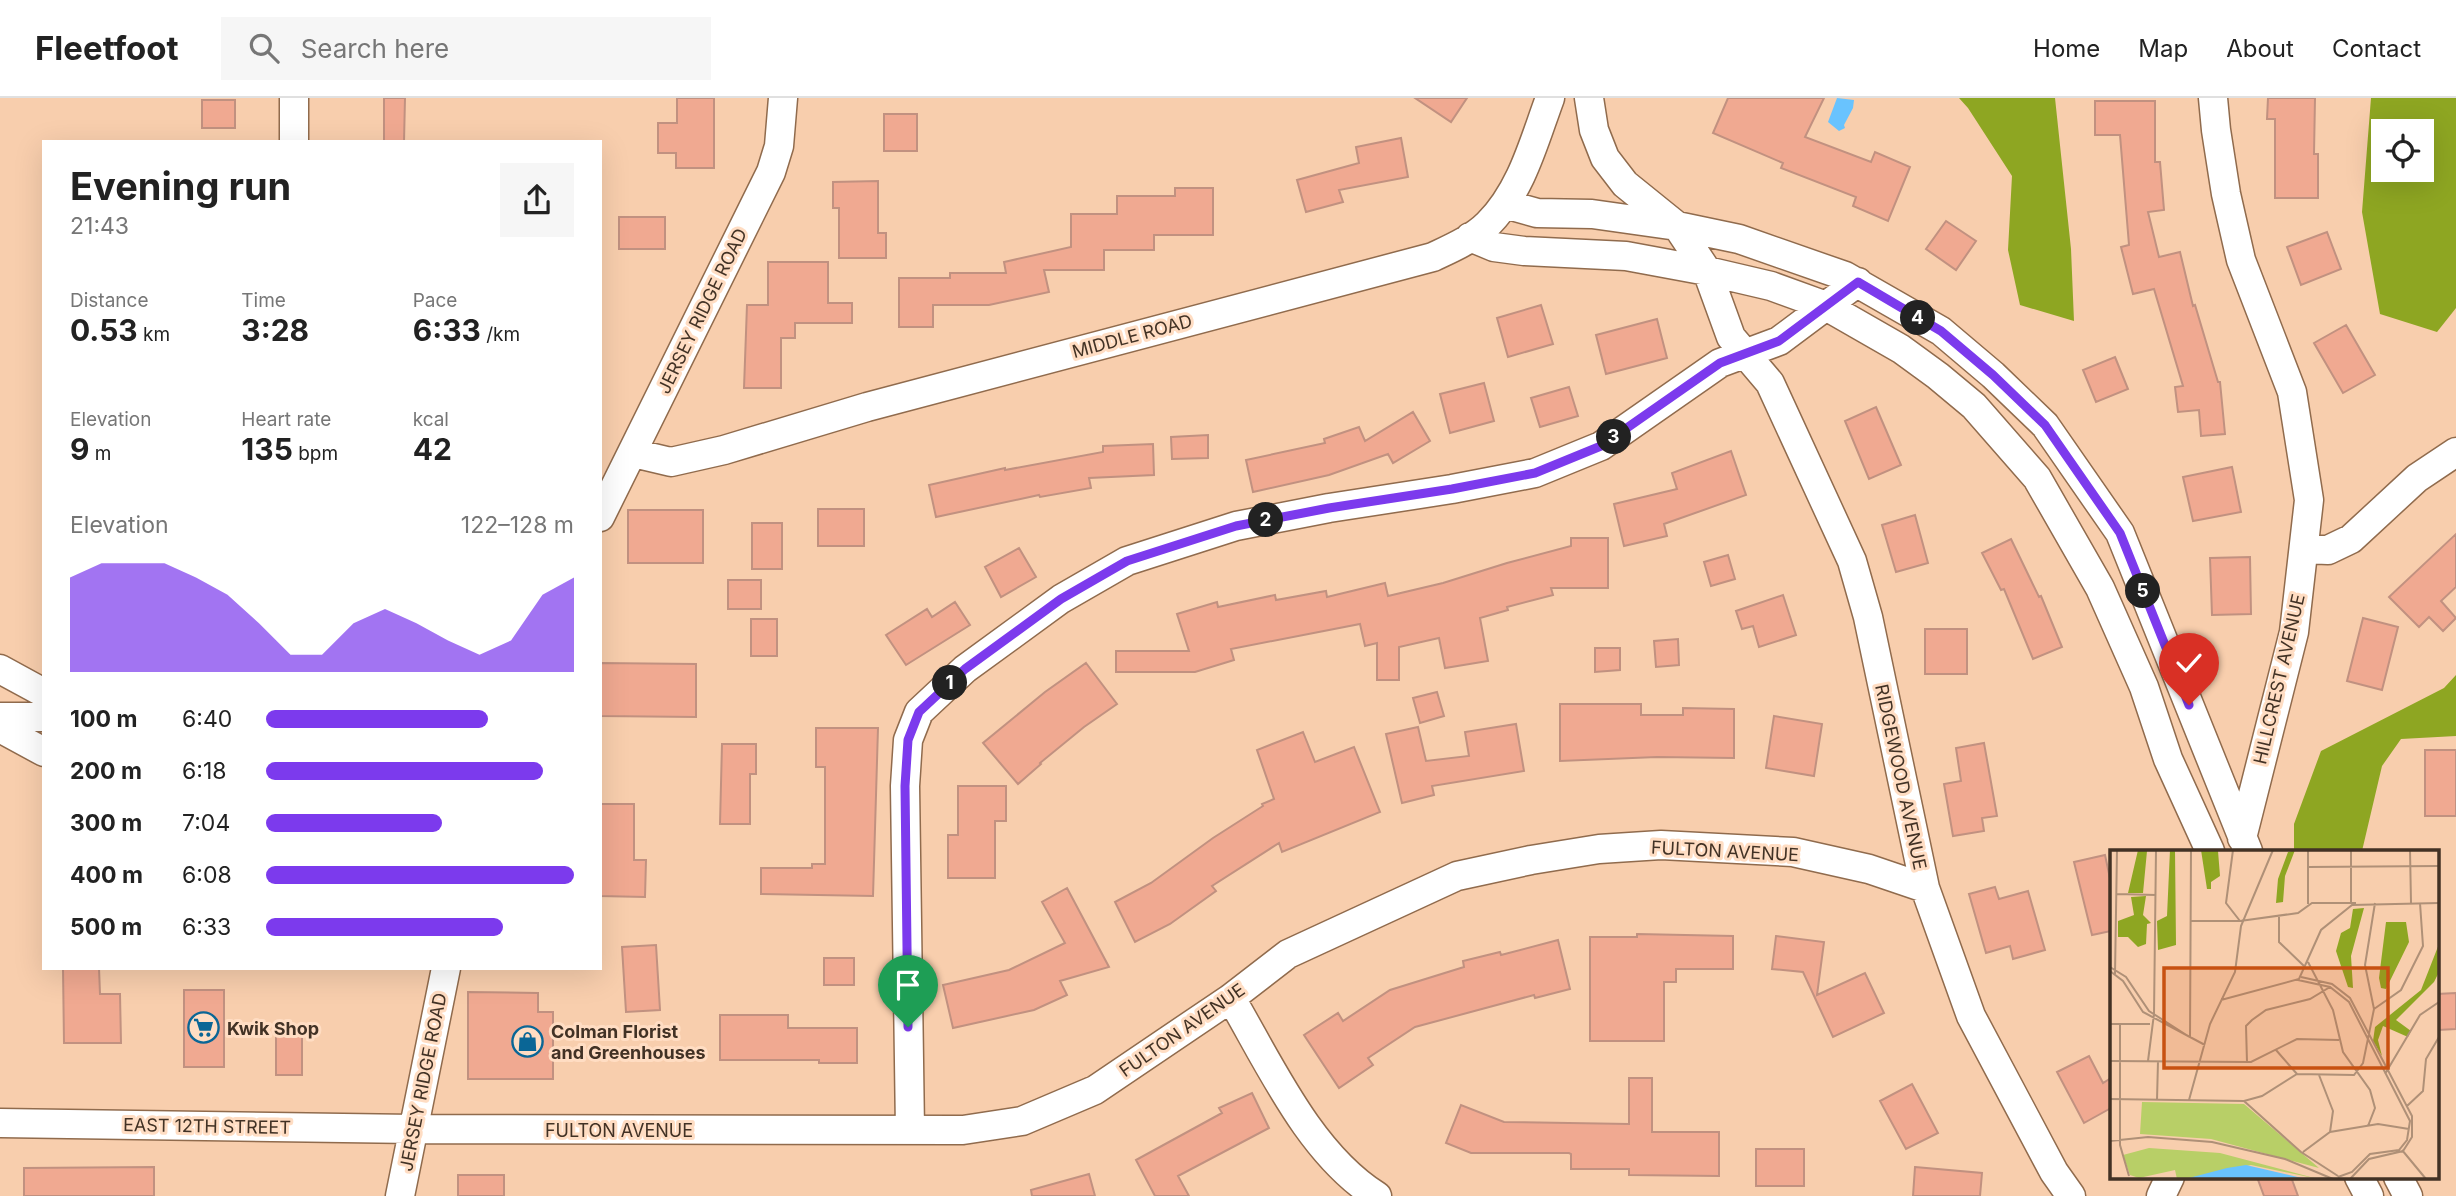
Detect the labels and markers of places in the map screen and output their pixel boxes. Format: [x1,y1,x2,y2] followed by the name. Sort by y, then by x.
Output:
[1900,300,1936,336] pin: 4
[1596,420,1632,454] pin: 3
[1248,502,1284,538] pin: 2
[2126,574,2160,608] pin: 5
[2159,633,2219,705] pin
[932,666,968,700] pin: 1
[878,955,938,1027] pin
[187,1011,221,1045] supermarket icon: Kwik Shop
[227,1018,319,1039] place label: Kwik Shop
[551,1021,706,1063] place label: Colman Florist and Greenhouses
[511,1024,545,1058] shop icon: Colman Florist and Greenhouses

